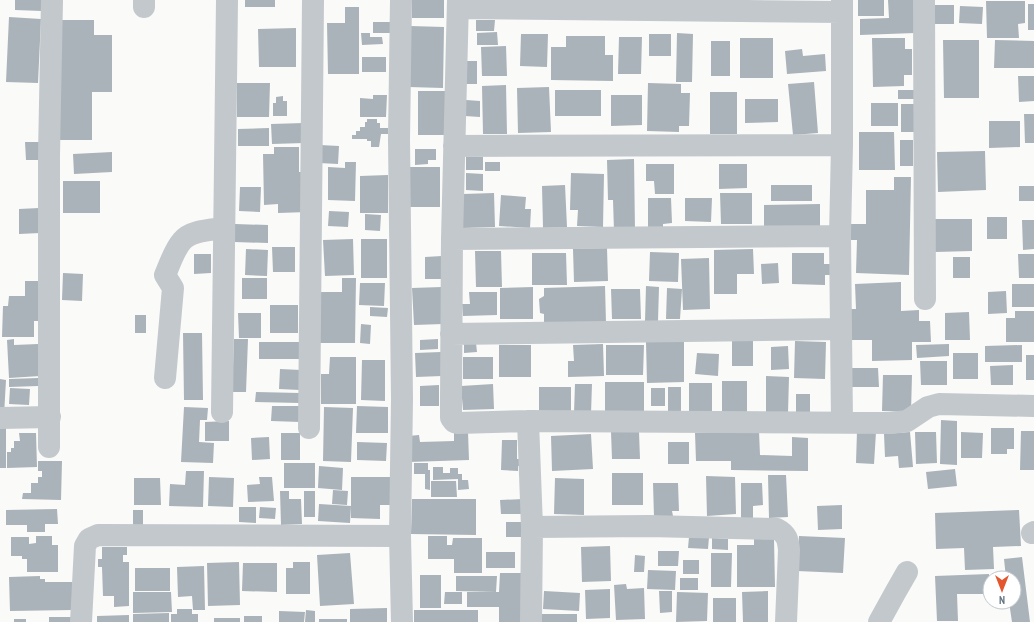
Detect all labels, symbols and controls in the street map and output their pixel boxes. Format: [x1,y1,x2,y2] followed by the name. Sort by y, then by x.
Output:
[982,570,1022,610] north arrow
[999,593,1005,607] text: N

